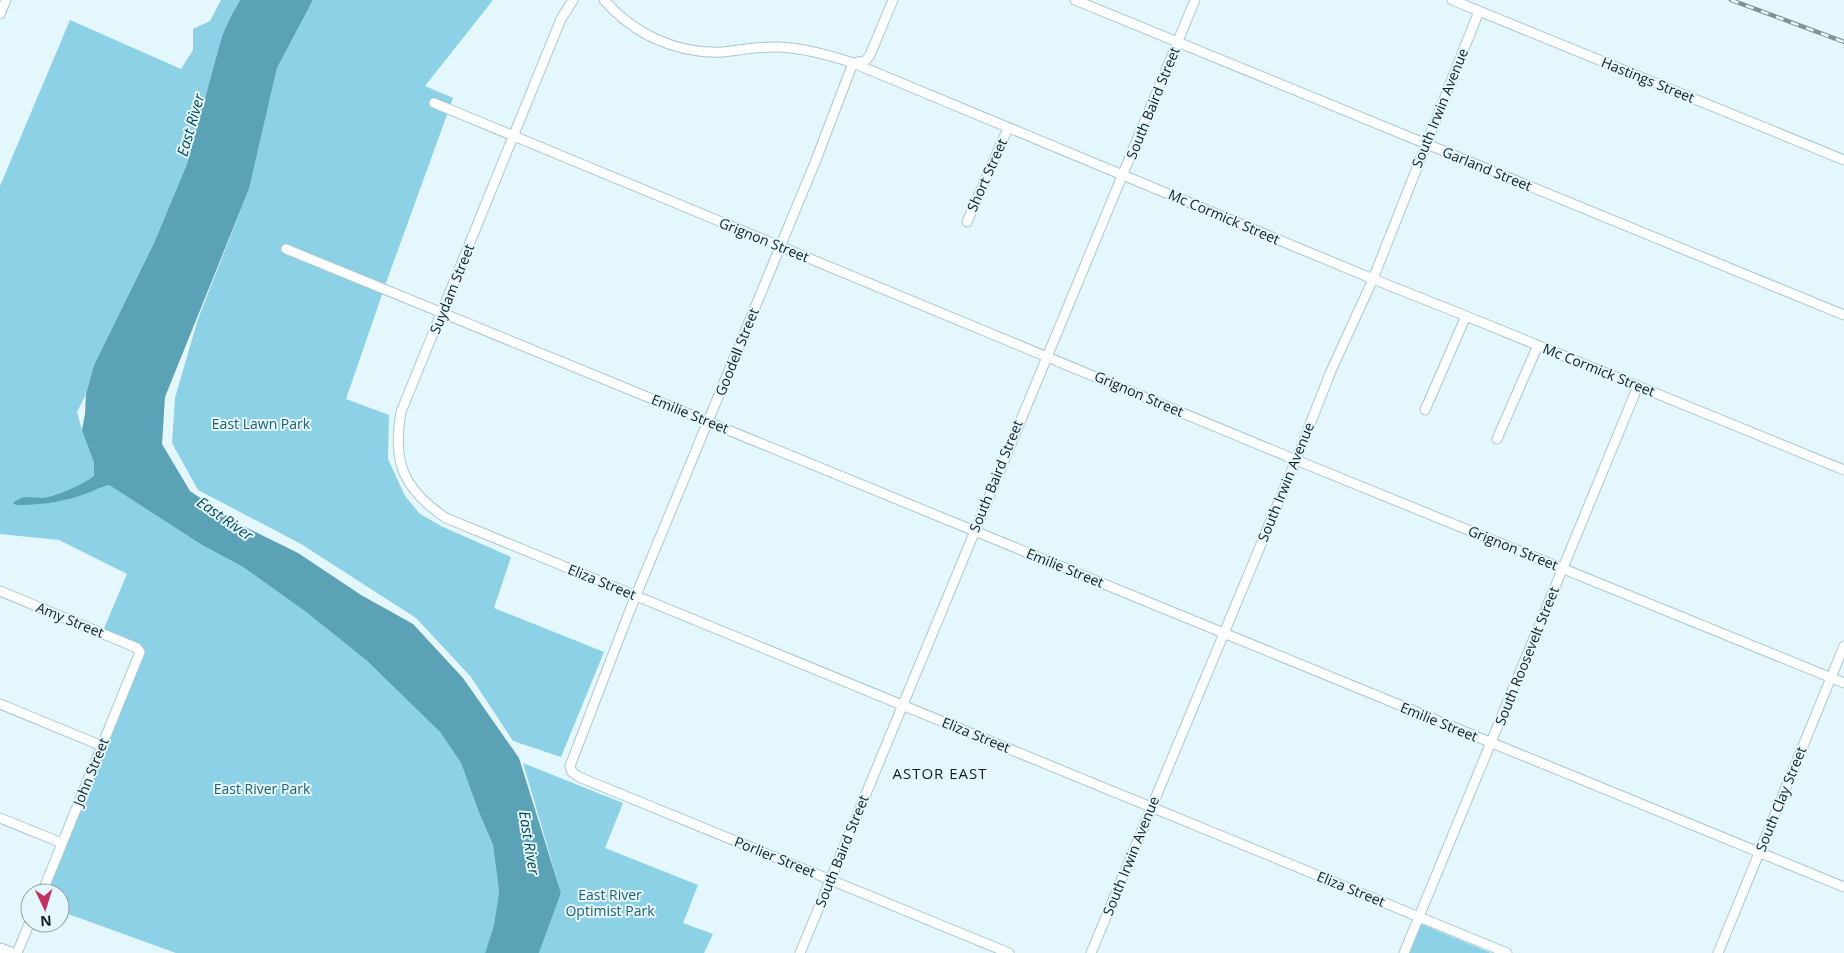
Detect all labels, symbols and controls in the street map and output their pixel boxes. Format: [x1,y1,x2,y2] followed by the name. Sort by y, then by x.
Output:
[1121,44,1184,162] street label: South Baird Street
[1407,45,1472,170] street label: South Irwin Avenue
[1599,52,1698,107] street label: Hastings Street
[172,90,209,158] water label: East River
[962,135,1011,214] street label: Short Street
[1440,142,1535,195] street label: Garland Street
[1166,185,1283,249] street label: Mc Cormick Street
[716,213,812,266] street label: Grignon Street
[425,241,478,337] street label: Suydam Street
[710,305,763,399] street label: Goodell Street
[1540,338,1658,401] street label: Mc Cormick Street
[1092,366,1187,421] street label: Grignon Street
[649,389,732,438] street label: Emilie Street
[212,414,311,433] park label: East Lawn Park
[964,417,1027,535] street label: South Baird Street
[1253,419,1318,544] street label: South Irwin Avenue
[194,492,258,545] water label: East River
[1465,521,1561,574] street label: Grignon Street
[1024,543,1107,592] street label: Emilie Street
[565,559,639,604] street label: Eliza Street
[1490,584,1563,728] street label: South Roosevelt Street
[33,597,107,642] street label: Amy Street
[1398,697,1481,746] street label: Emilie Street
[939,712,1013,757] street label: Eliza Street
[67,735,113,811] street label: John Street
[1751,743,1810,854] street label: South Clay Street
[892,763,988,783] district label: ASTOR EAST
[214,779,311,798] park label: East River Park
[810,792,873,910] street label: South Baird Street
[1098,793,1163,918] street label: South Irwin Avenue
[515,810,545,877] water label: East River
[732,832,819,881] street label: Porlier Street
[1314,866,1388,911] street label: Eliza Street
[20,883,70,933] north arrow
[565,885,655,920] park label: East River Optimist Park
[40,912,52,931] text: N

